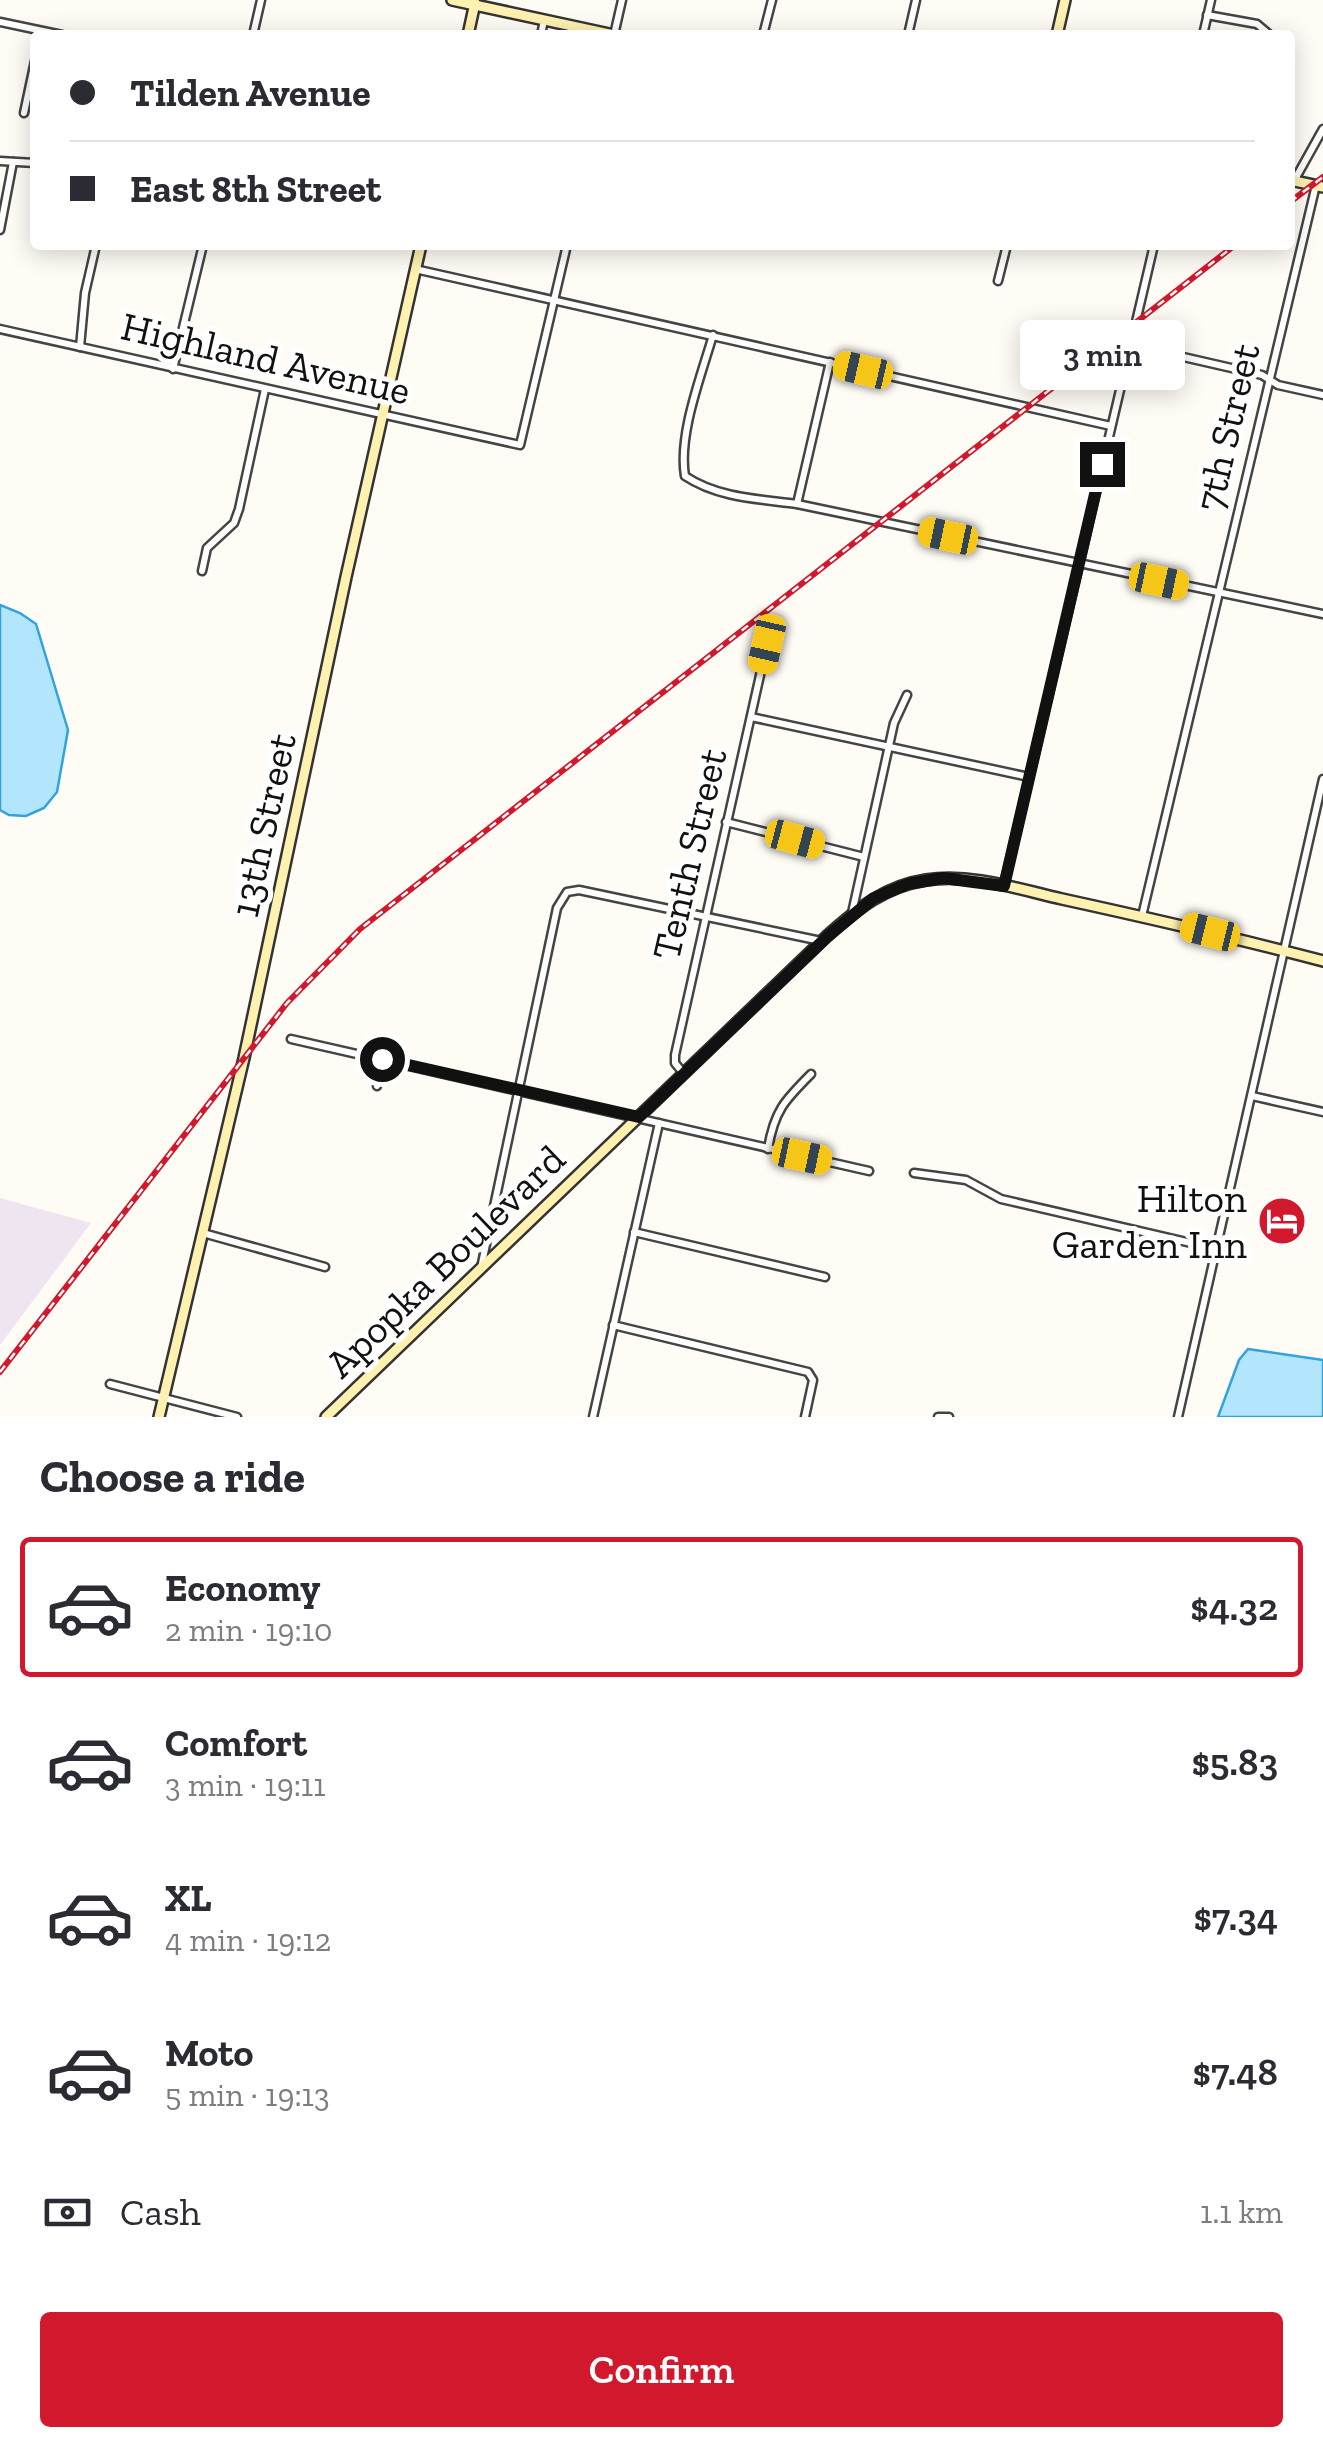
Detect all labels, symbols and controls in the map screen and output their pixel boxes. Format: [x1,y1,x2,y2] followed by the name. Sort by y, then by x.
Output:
[130,70,371,116] text: Tilden Avenue
[130,166,381,212] text: East 8th Street
[117,301,415,415] street label: Highland Avenue
[1020,319,1184,389] callout: 3 min
[1063,336,1142,374] text: 3 min
[1184,339,1270,515] street label: 7th Street
[830,349,896,391] car
[1080,442,1125,487] route end
[916,515,980,557] car
[1127,560,1191,602] car
[746,611,788,677] car
[220,729,306,921] street label: 13th Street
[641,744,737,964] street label: Tenth Street
[762,817,828,861] car
[1177,910,1243,954] car
[360,1037,405,1082] route start
[315,1135,575,1387] street label: Apopka Boulevard
[770,1135,834,1177] car
[1052,1174,1247,1268] place label: Hilton Garden Inn
[1256,1195,1308,1247] hotel icon: Hilton Garden Inn
[40,1450,305,1504] text: Choose a ride
[45,1562,135,1652] icon: car
[165,1565,320,1611] text: Economy
[1190,1584,1278,1630] text: $4.32
[165,1611,332,1649] text: 2 min · 19:10
[45,1717,135,1807] icon: car
[165,1720,307,1766] text: Comfort
[1191,1739,1278,1785] text: $5.83
[165,1766,325,1804] text: 3 min · 19:11
[45,1872,135,1962] icon: car
[165,1875,212,1921] text: XL
[1193,1894,1278,1940] text: $7.34
[165,1921,331,1959] text: 4 min · 19:12
[45,2027,135,2117] icon: car
[165,2030,253,2076] text: Moto
[1193,2049,1278,2095] text: $7.48
[165,2076,330,2114] text: 5 min · 19:13
[40,2185,95,2240] icon: cash
[120,2189,201,2235] text: Cash
[1200,2193,1283,2231] text: 1.1 km
[40,2312,1283,2427] button: Confirm

